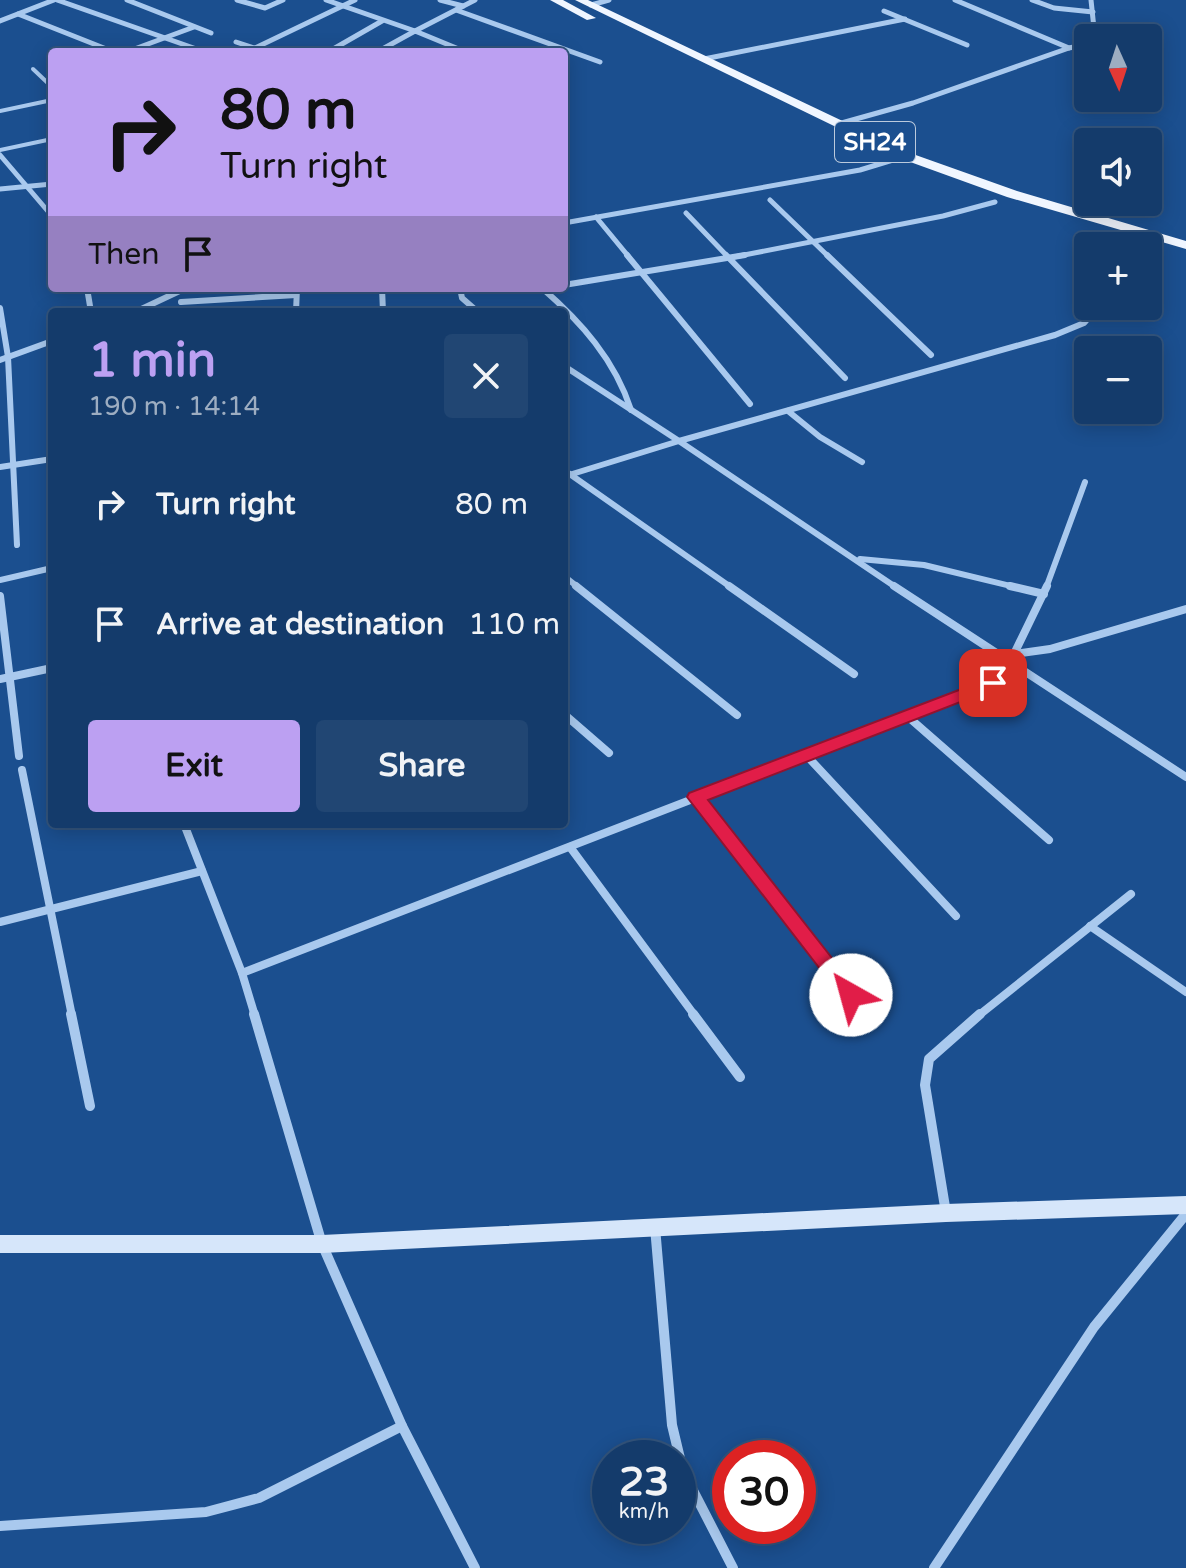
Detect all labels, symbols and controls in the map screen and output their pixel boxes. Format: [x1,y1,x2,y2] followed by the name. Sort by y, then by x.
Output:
[1074,24,1162,112] north arrow
[1074,24,1162,424] map controls
[220,77,356,144] text: 80 m
[88,80,192,184] icon: right
[835,122,915,162] road number: SH24
[1074,128,1162,216] button: sound
[220,145,387,188] text: Turn right
[176,232,220,276] icon: arrive
[1074,232,1162,320] button: +
[88,236,160,273] text: Then
[88,332,216,390] text: 1 min
[444,334,528,418] button: close
[1074,336,1162,424] button: −
[88,391,260,422] text: 190 m · 14:14
[88,482,132,526] icon: right
[156,486,296,523] text: Turn right
[455,486,528,523] text: 80 m
[88,602,132,646] icon: arrive
[156,606,444,643] text: Arrive at destination
[468,606,560,643] text: 110 m
[959,649,1027,717] pin
[971,661,1015,705] icon: arrive
[88,720,300,812] button: Exit
[316,720,528,812] button: Share
[809,953,893,1037] position arrow
[712,1440,816,1544] speed limit sign: 30
[619,1458,669,1506] text: 23
[619,1500,669,1524] text: km/h

